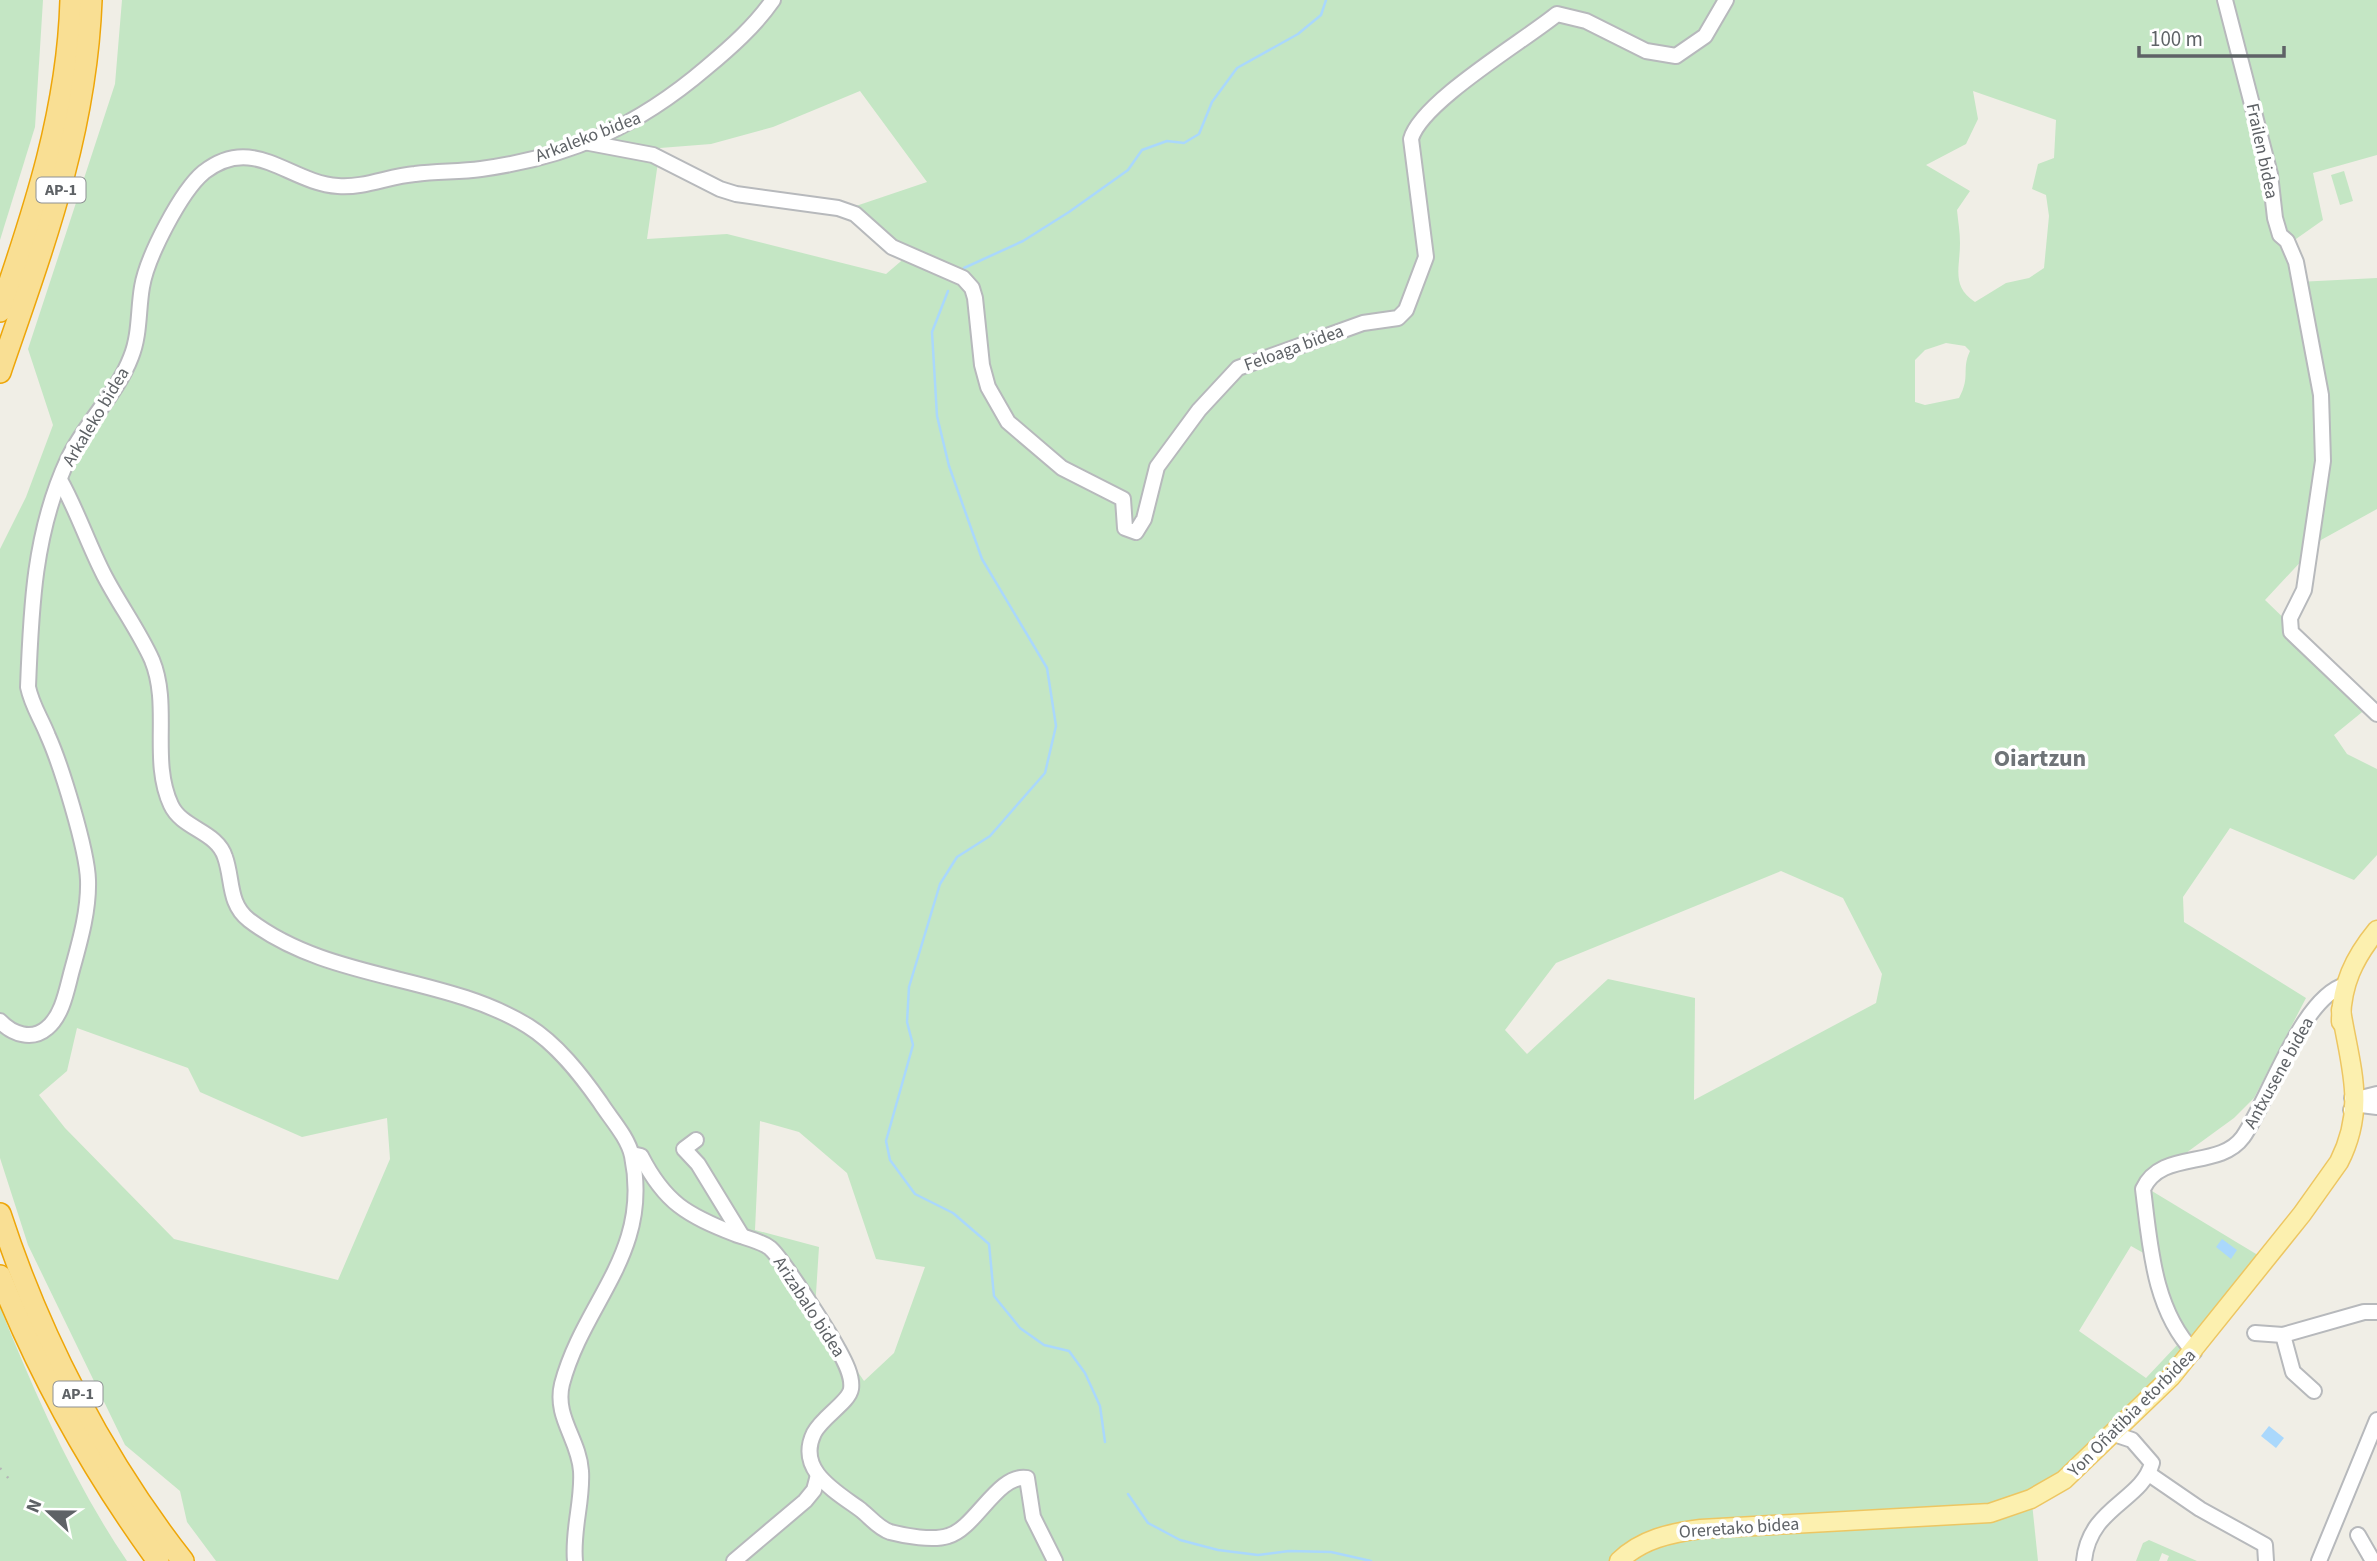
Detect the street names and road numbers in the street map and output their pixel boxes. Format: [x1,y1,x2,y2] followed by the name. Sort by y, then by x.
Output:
[2240,101,2284,201] street label: Frailen bidea
[532,105,644,169] street label: Arkaleko bidea
[36,178,86,202] road number: AP-1
[1241,318,1347,378] street label: Feloaga bidea
[57,363,135,471] street label: Arkaleko bidea
[2238,1013,2320,1133] street label: Antxusene bidea
[767,1252,851,1362] street label: Arizabalo bidea
[2062,1343,2202,1483] street label: Yon Oñatibia etorbidea
[54,1382,102,1406] road number: AP-1
[1678,1511,1800,1545] street label: Oreretako bidea

